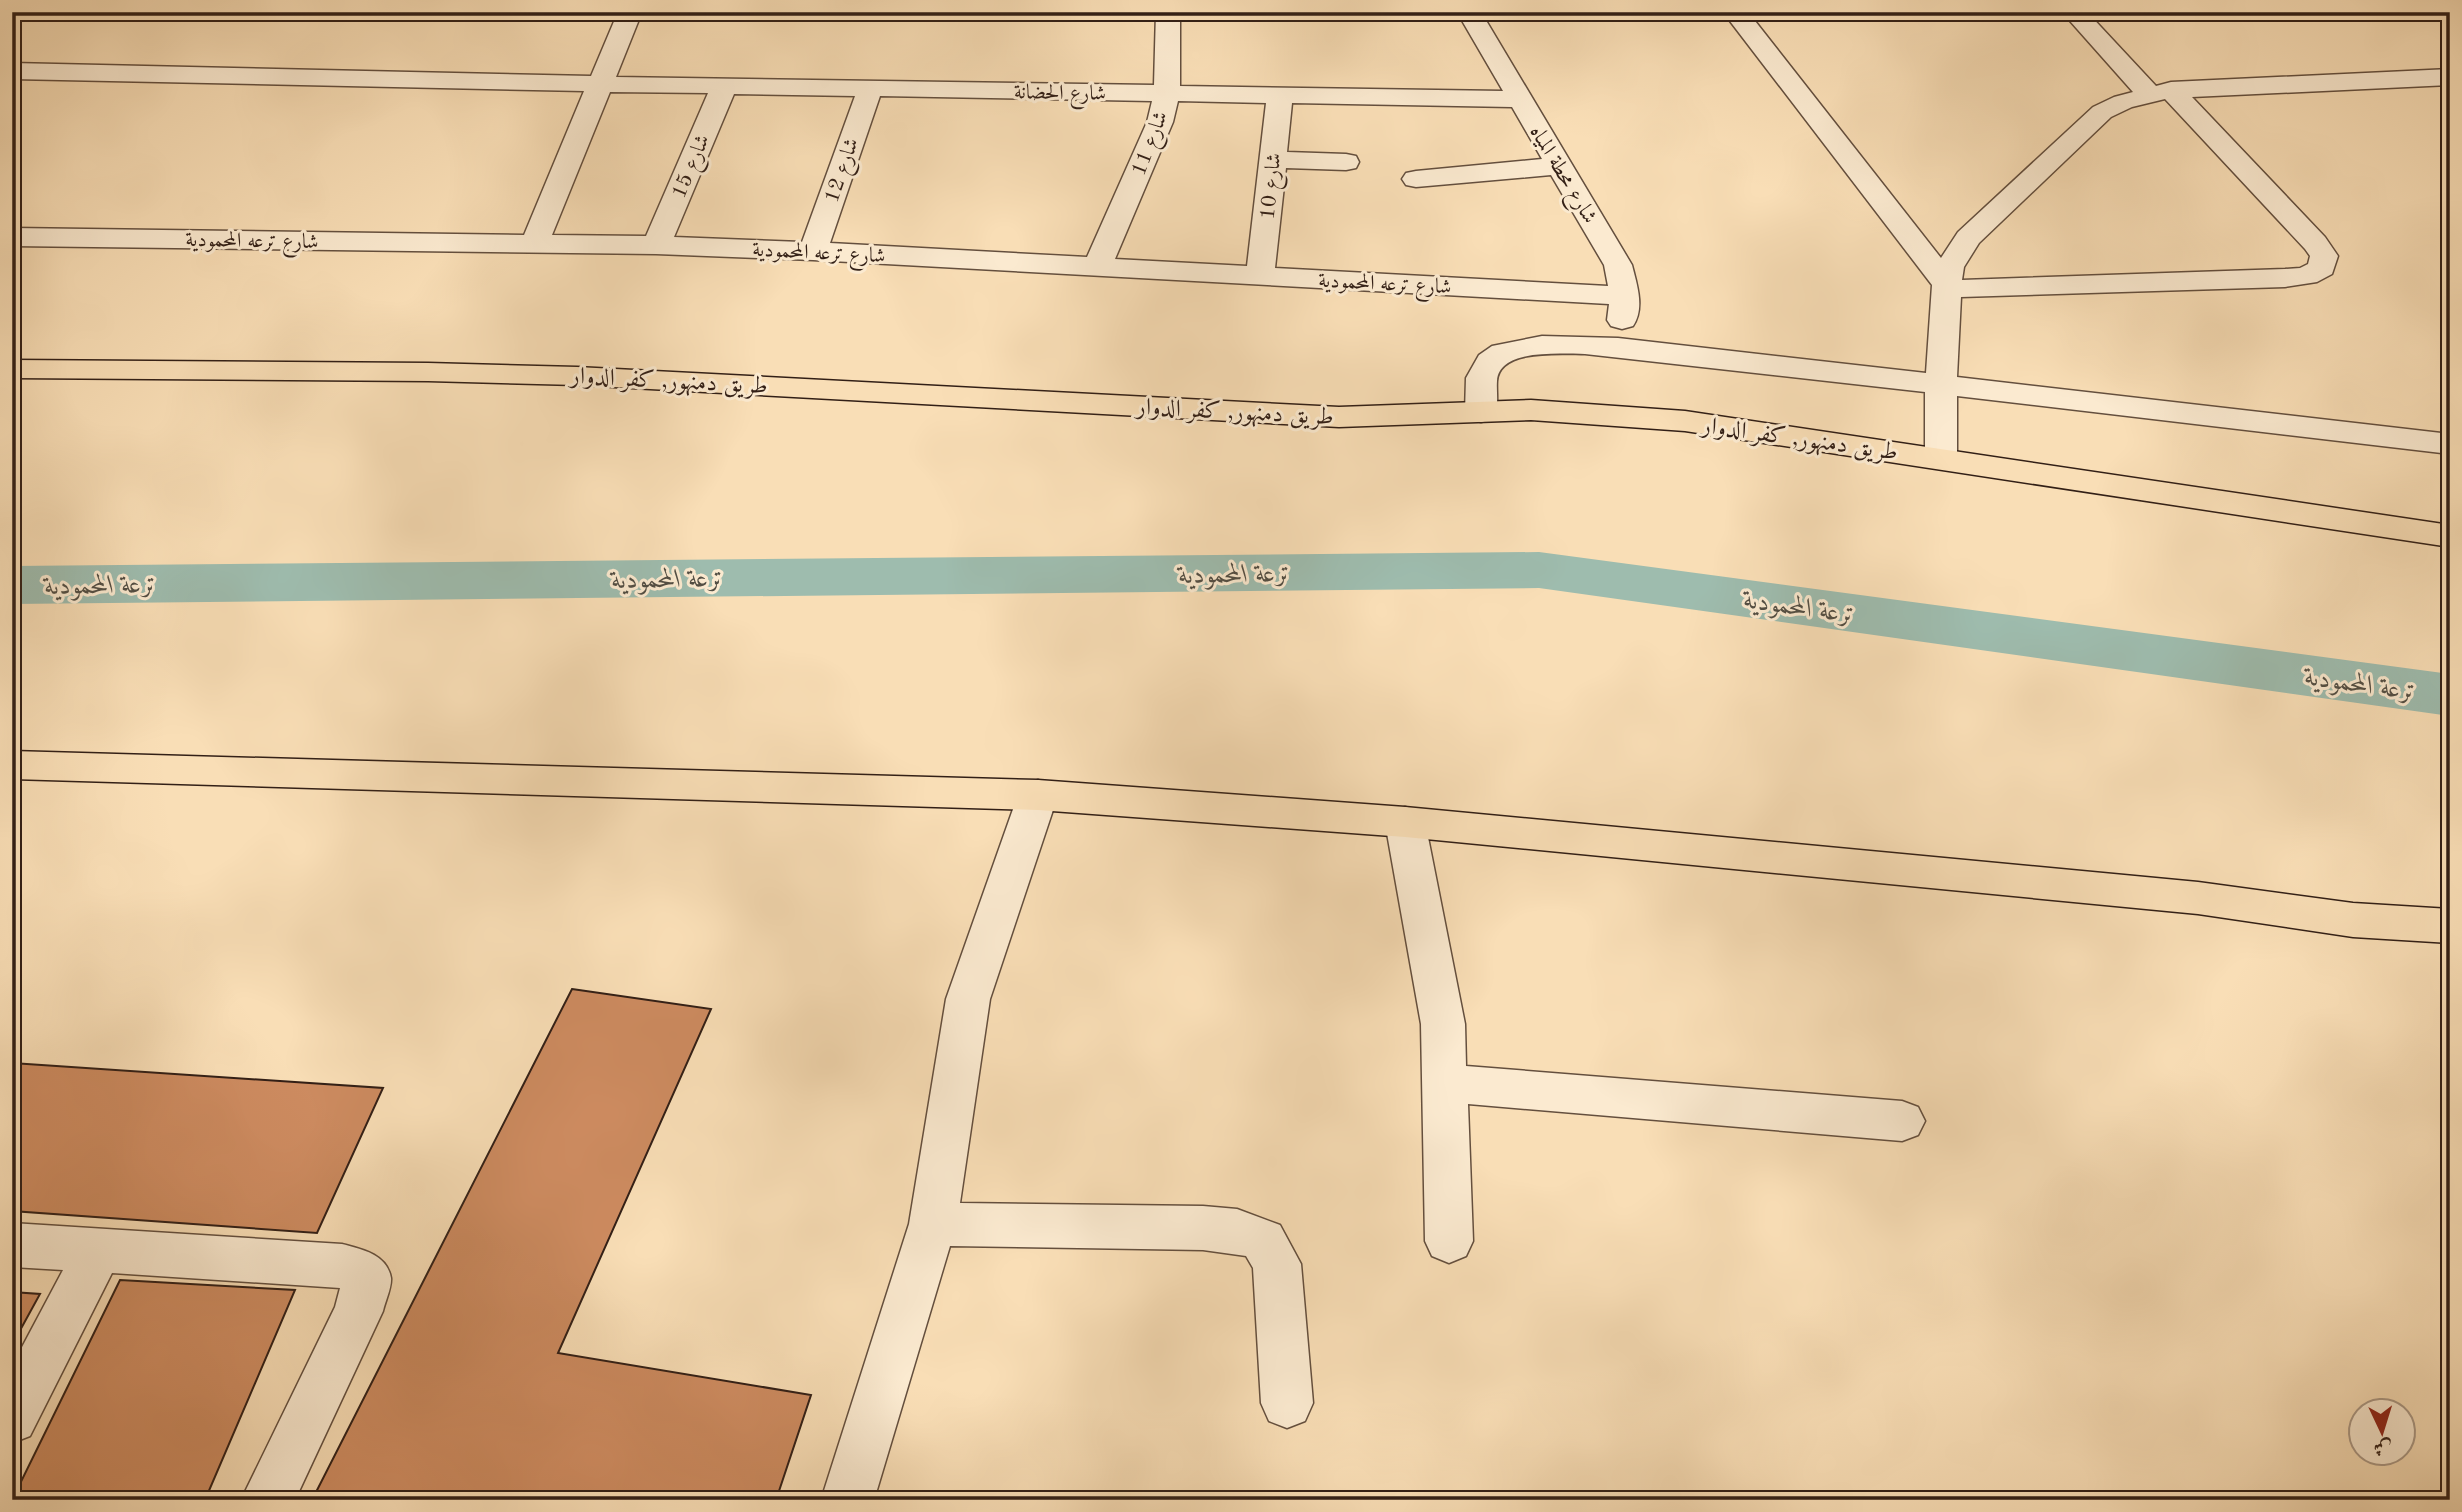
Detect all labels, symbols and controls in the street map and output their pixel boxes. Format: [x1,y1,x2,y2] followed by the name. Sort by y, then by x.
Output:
[1014,82,1106,111] street label: شارع الحضانة
[1129,109,1178,181] street label: شارع 11
[1520,122,1600,230] street label: شارع محطة المياه
[669,132,720,204] street label: شارع 15
[822,136,869,207] street label: شارع 12
[1258,152,1291,221] street label: شارع 10
[185,230,319,259] street label: شارع ترعه المحمودية
[751,240,886,273] street label: شارع ترعه المحمودية
[1317,271,1452,304] street label: شارع ترعه المحمودية
[568,364,768,400] street label: طريق دمنهور, كفر الدوار
[1134,395,1334,431] street label: طريق دمنهور, كفر الدوار
[1698,413,1899,467] street label: طريق دمنهور, كفر الدوار
[1176,561,1292,591] water label: ترعة المحمودية
[609,566,725,596] water label: ترعة المحمودية
[42,572,158,602] water label: ترعة المحمودية
[1740,587,1857,631] water label: ترعة المحمودية
[2301,664,2418,708] water label: ترعة المحمودية
[2346,1396,2416,1466] north arrow
[2373,1436,2393,1457] text: ش

